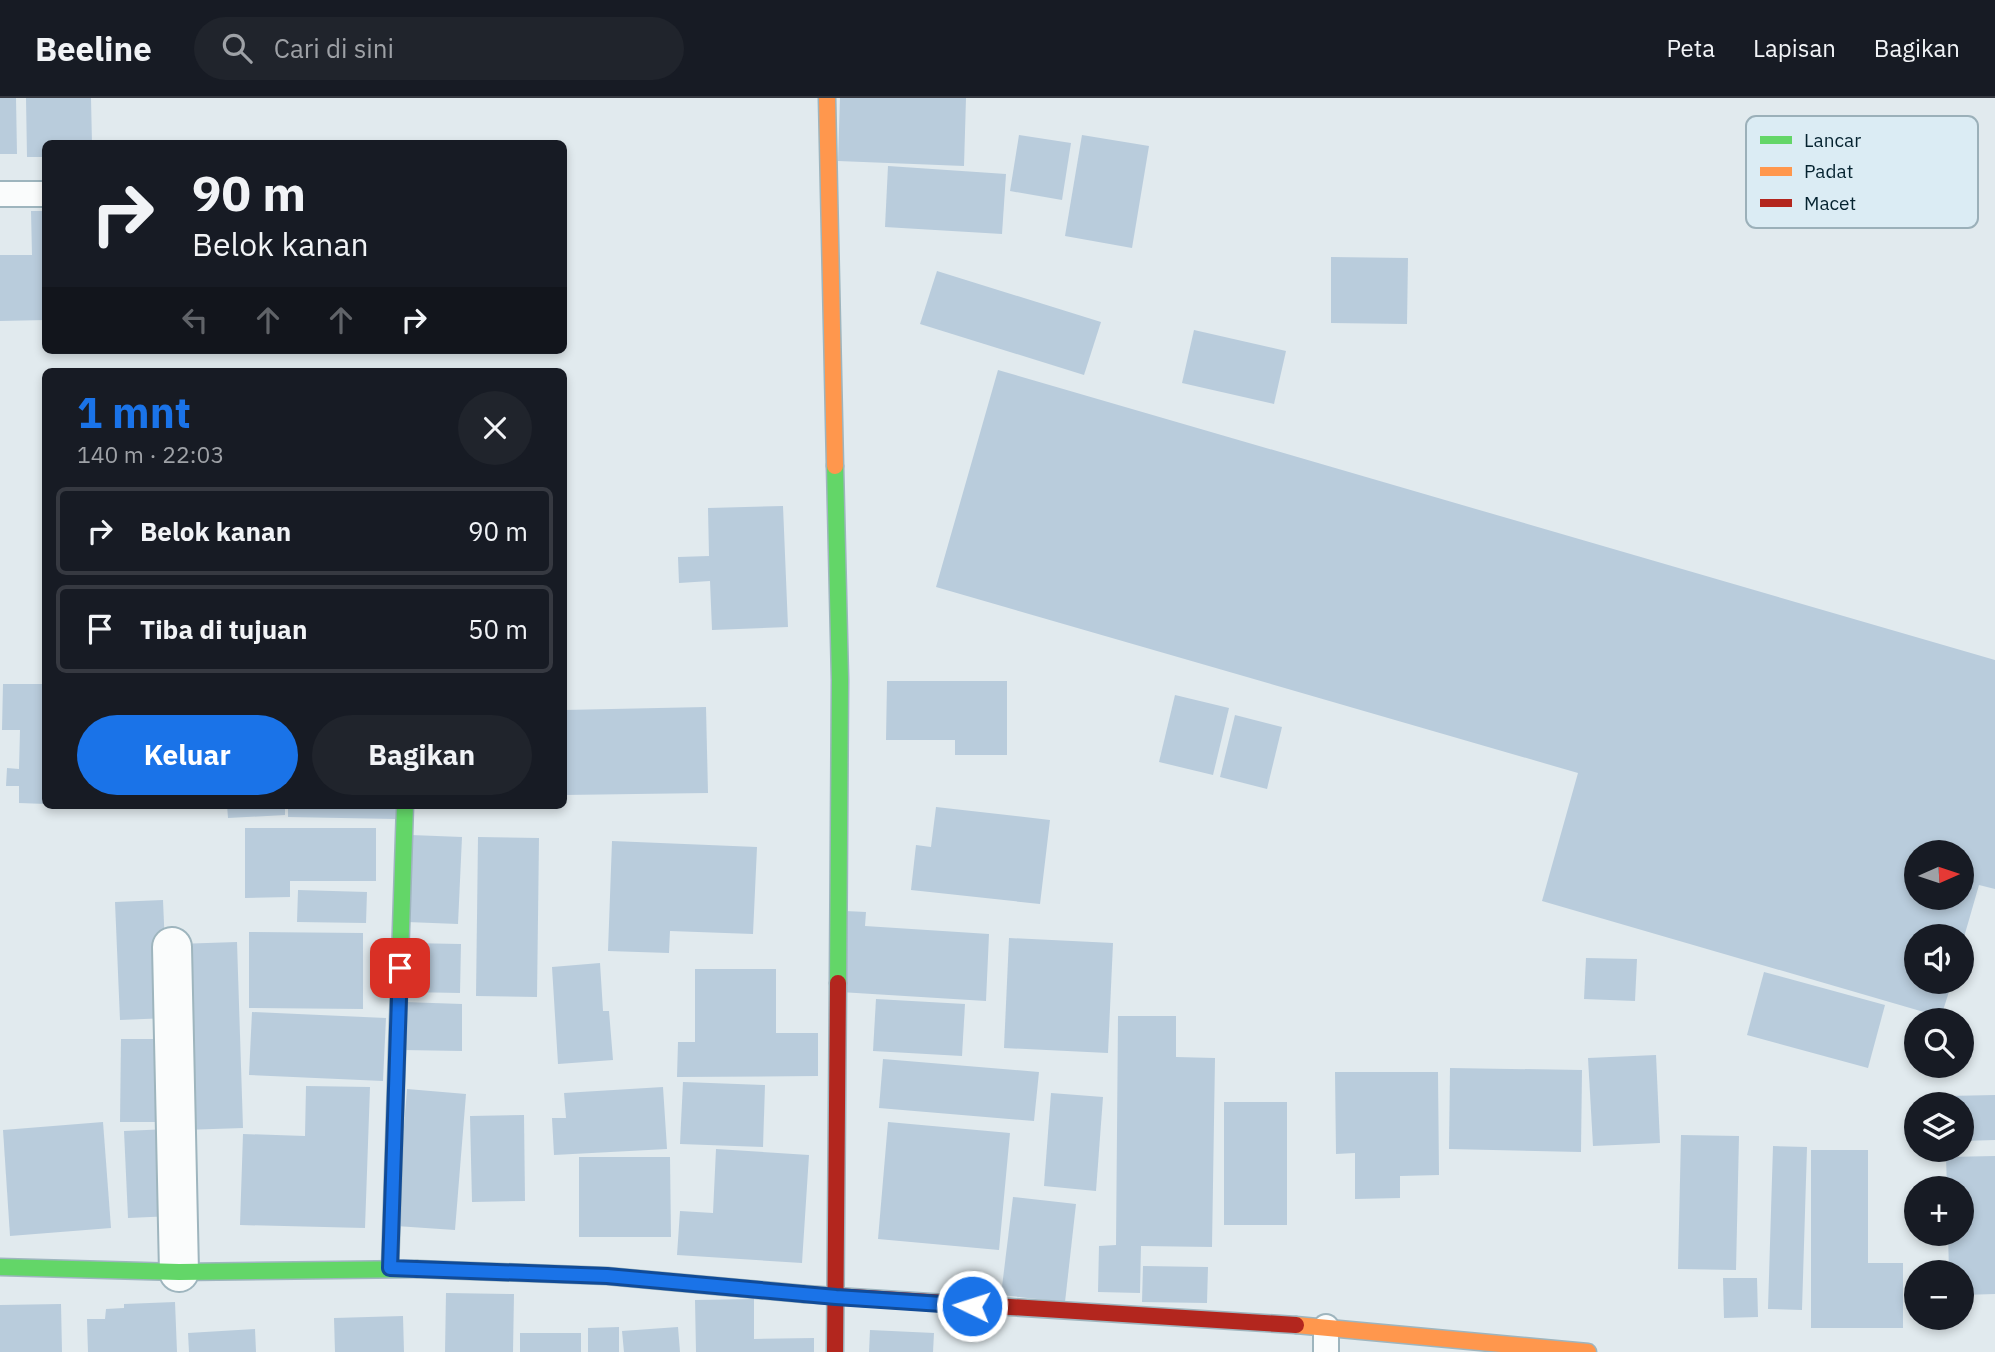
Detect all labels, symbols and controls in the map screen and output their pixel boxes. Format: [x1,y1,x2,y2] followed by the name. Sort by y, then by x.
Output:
[194,17,684,80] search box
[35,27,152,70] text: Beeline
[218,29,256,67] icon: search
[274,31,394,65] text: Cari di sini
[1667,32,1715,64] text: Peta
[1753,32,1836,64] text: Lapisan
[1874,32,1960,64] text: Bagikan
[1746,116,1978,228] legend
[1804,128,1861,152] text: Lancar
[1804,159,1853,183] text: Padat
[192,161,306,224] text: 90 m
[77,168,168,259] icon: right
[1804,191,1856,215] text: Macet
[192,223,369,265] text: Belok kanan
[176,301,214,339] icon: left
[249,301,287,339] icon: ahead
[322,301,360,339] icon: ahead
[395,301,433,339] icon: right
[77,385,191,440] text: 1 mnt
[458,391,532,465] button: close
[77,439,224,469] text: 140 m · 22:03
[81,512,119,550] icon: right
[140,514,291,548] text: Belok kanan
[468,514,528,548] text: 90 m
[81,610,119,648] icon: arrive
[140,612,307,646] text: Tiba di tujuan
[468,612,528,646] text: 50 m
[77,715,298,795] button: Keluar
[312,715,532,795] button: Bagikan
[1904,840,1974,910] north arrow
[1904,840,1974,1330] map controls
[1904,924,1974,994] button: sound
[370,938,430,998] pin
[381,949,419,987] icon: arrive
[1904,1008,1974,1078] button: search
[1904,1092,1974,1162] button: layers
[1904,1176,1974,1246] button: +
[1904,1260,1974,1330] button: −
[935,1269,1009,1343] position arrow

